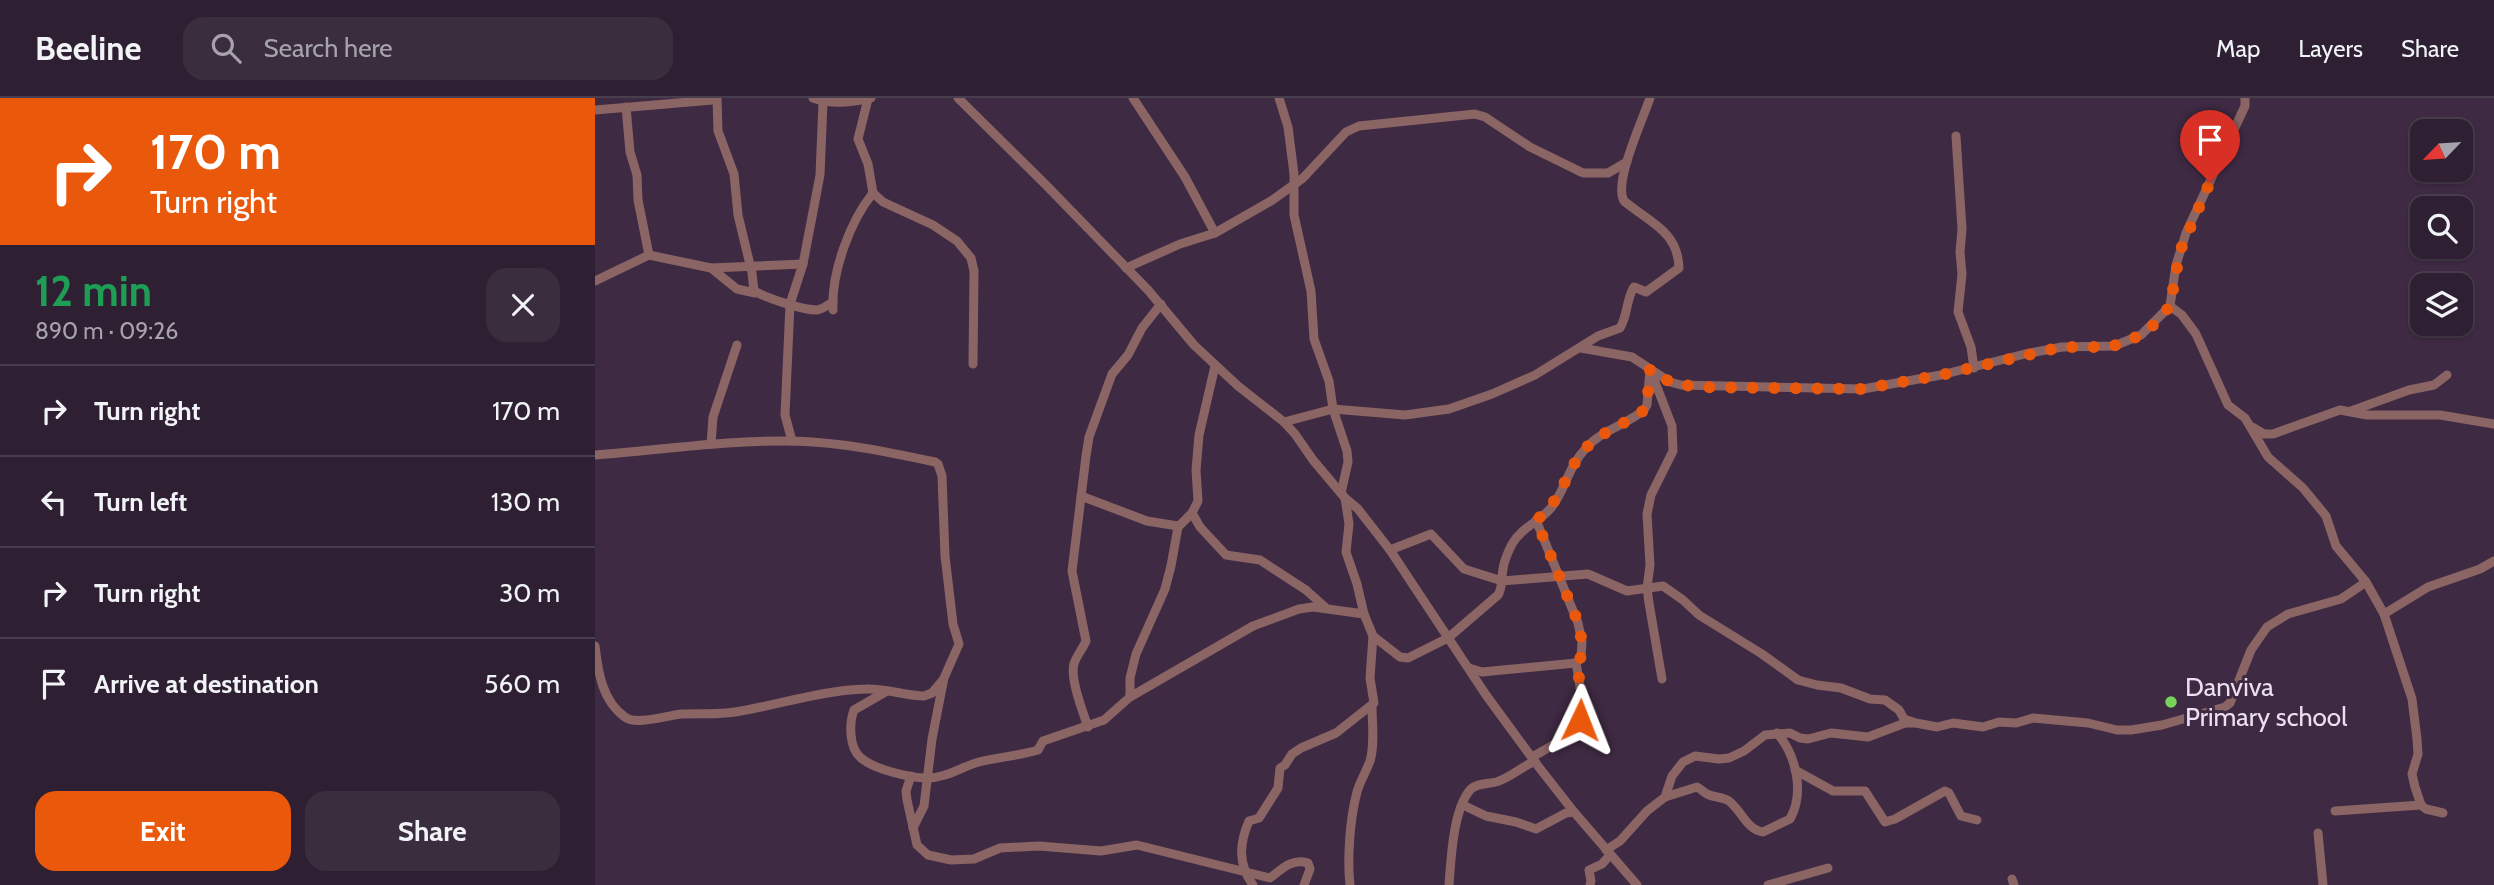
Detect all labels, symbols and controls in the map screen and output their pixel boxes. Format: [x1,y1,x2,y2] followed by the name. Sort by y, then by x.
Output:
[183,17,673,80] search box
[35,28,141,68] text: Beeline
[207,29,245,67] icon: search
[263,32,393,64] text: Search here
[2216,34,2260,63] text: Map
[2298,34,2363,63] text: Layers
[2401,34,2459,63] text: Share
[2180,110,2240,182] pin
[2410,119,2473,182] north arrow
[2410,119,2473,336] map controls
[2191,121,2229,159] icon: arrive
[150,122,281,181] text: 170 m
[35,126,126,217] icon: right
[150,182,277,221] text: Turn right
[2410,196,2473,259] button: search
[35,265,152,317] text: 12 min
[486,268,560,342] button: close
[2410,273,2473,336] button: layers
[35,317,178,345] text: 890 m · 09:26
[35,392,73,430] icon: right
[94,395,200,427] text: Turn right
[492,395,560,427] text: 170 m
[35,483,73,521] icon: left
[94,486,187,518] text: Turn left
[491,486,560,518] text: 130 m
[35,574,73,612] icon: right
[94,577,200,609] text: Turn right
[499,577,560,609] text: 30 m
[35,665,73,703] icon: arrive
[94,668,319,700] text: Arrive at destination
[484,668,560,700] text: 560 m
[2185,671,2347,733] place label: Danviva Primary school
[1543,683,1617,757] position arrow
[2163,694,2179,710] marker: Danviva Primary school
[35,791,291,871] button: Exit
[305,791,560,871] button: Share

